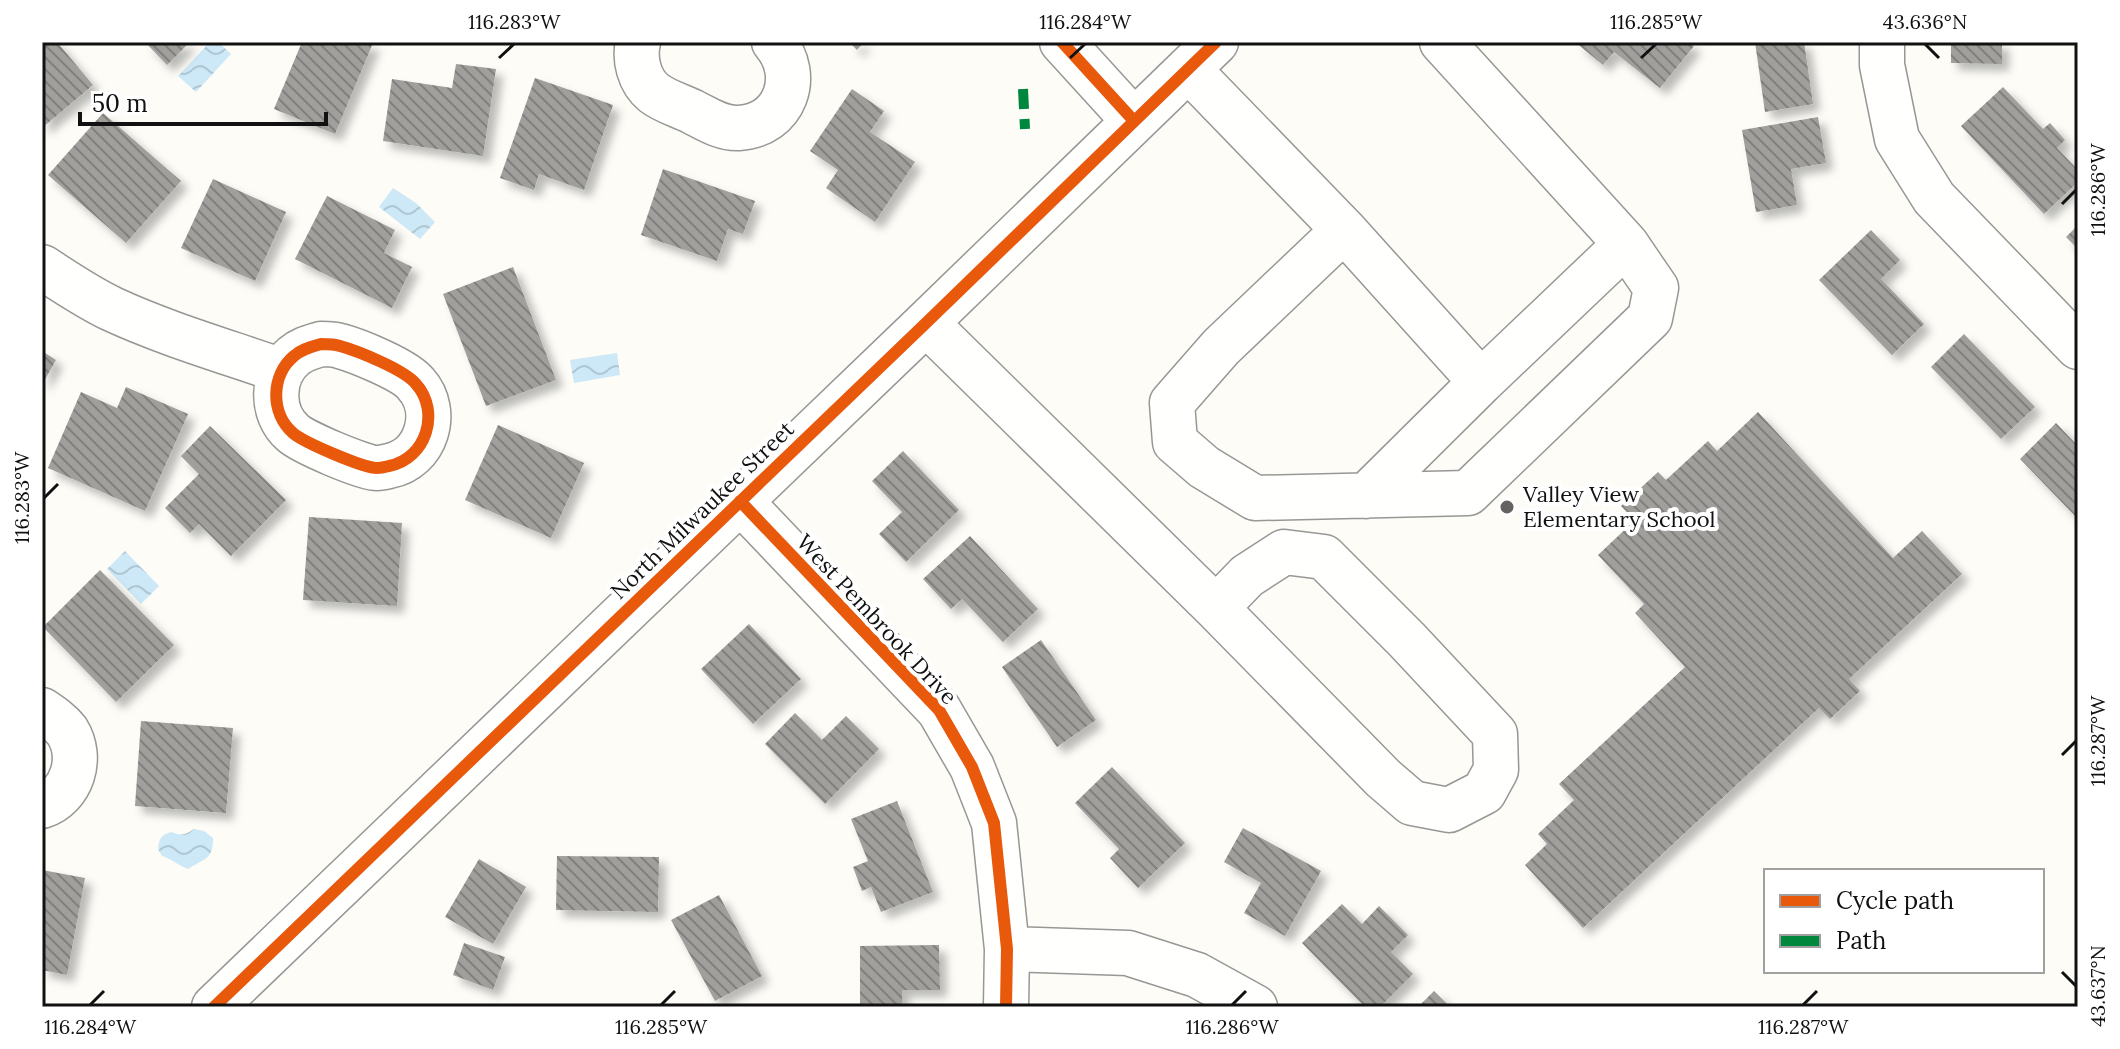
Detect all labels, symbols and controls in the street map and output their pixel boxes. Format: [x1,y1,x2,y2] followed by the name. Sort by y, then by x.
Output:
[468,9,561,34] text: 116.283°W
[1039,9,1132,34] text: 116.284°W
[1610,9,1703,34] text: 116.285°W
[1883,9,1967,34] text: 43.636°N
[80,76,326,126] scale bar
[92,88,148,119] text: 50 m
[2085,143,2110,236] text: 116.286°W
[604,415,800,605] street label: North Milwaukee Street
[9,451,34,544] text: 116.283°W
[1522,480,1716,533] place label: Valley View Elementary School
[1498,498,1516,516] marker: Valley View Elementary School
[791,528,963,710] street label: West Pembrook Drive
[2085,695,2110,786] text: 116.287°W
[1764,869,2044,973] legend
[1836,885,1954,916] text: Cycle path
[1836,925,1886,956] text: Path
[2085,945,2110,1027] text: 43.637°N
[44,1014,137,1039] text: 116.284°W
[615,1014,708,1039] text: 116.285°W
[1186,1014,1279,1039] text: 116.286°W
[1758,1014,1849,1039] text: 116.287°W

